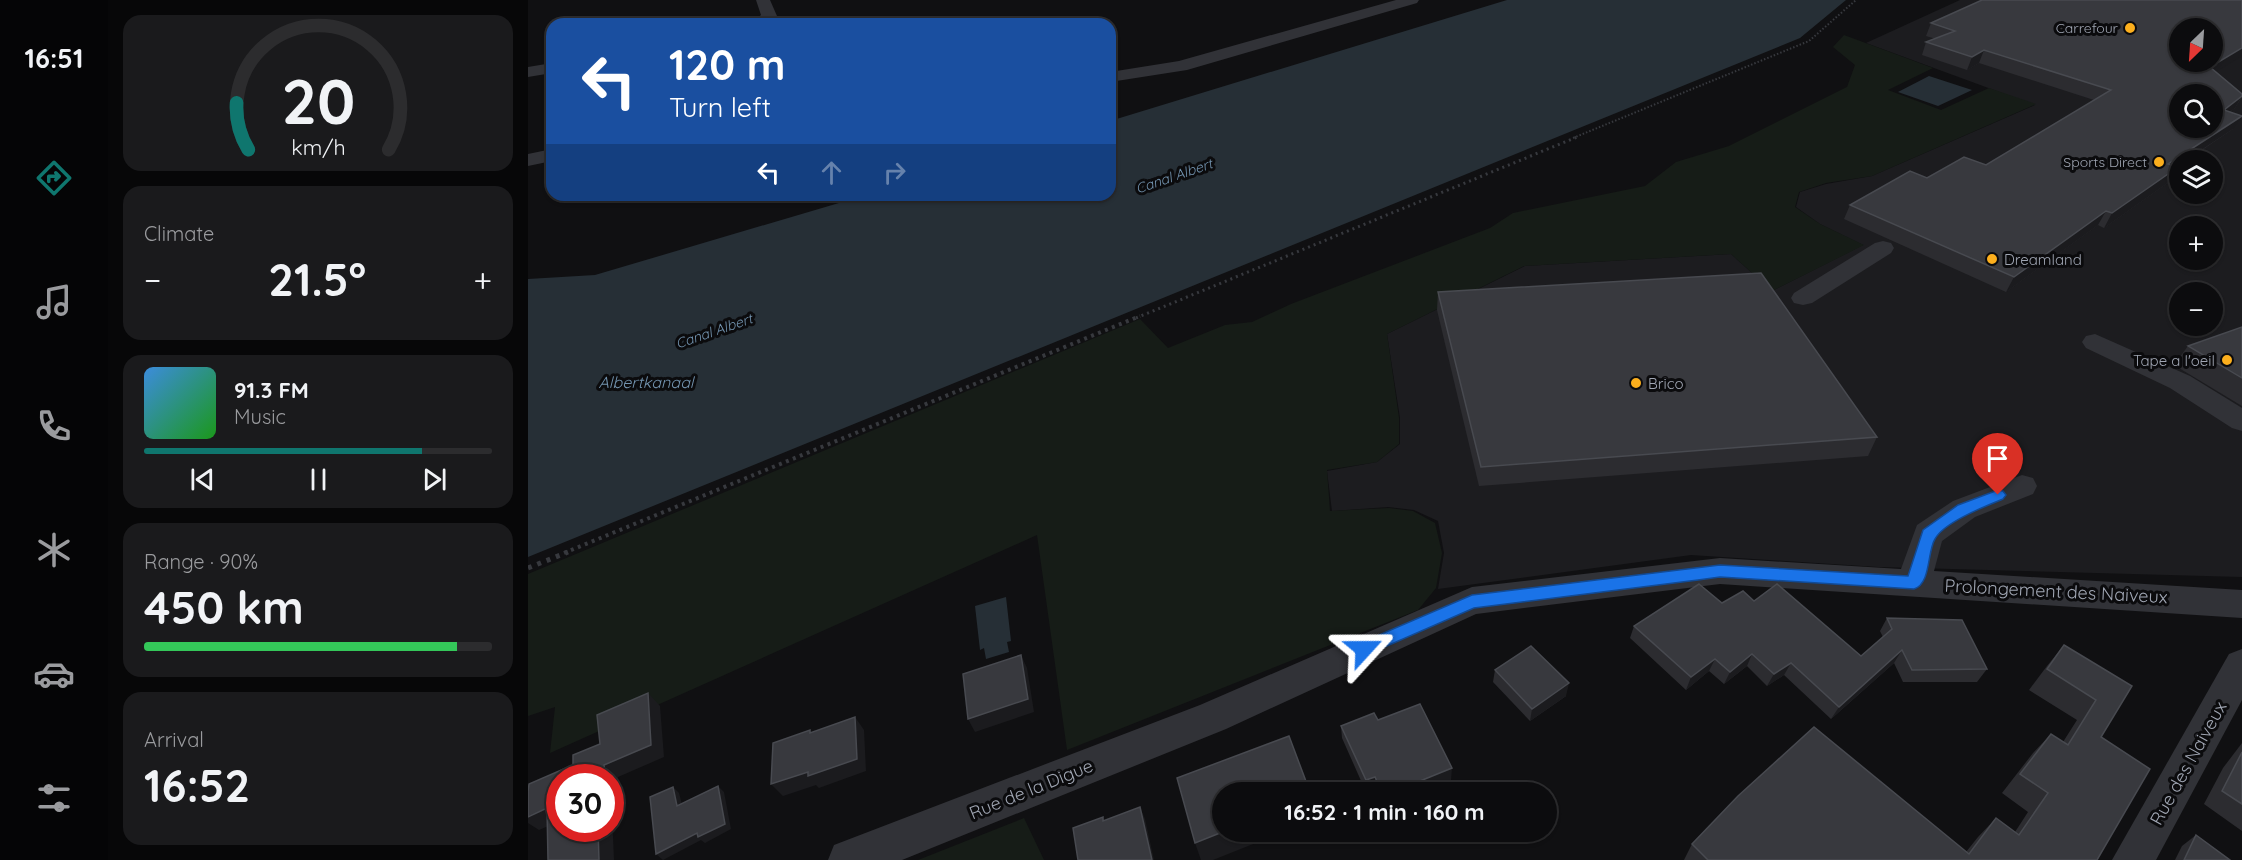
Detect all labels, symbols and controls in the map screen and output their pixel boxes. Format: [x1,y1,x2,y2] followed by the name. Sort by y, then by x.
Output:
[2169,18,2223,72] north arrow
[2169,18,2223,336] map controls
[2056,19,2119,37] place label: Carrefour
[2123,21,2137,35] marker: Carrefour
[669,38,786,91] text: 120 m
[25,41,83,75] text: 16:51
[570,42,648,120] icon: left
[281,62,355,140] text: 20
[2169,84,2223,138] button: search
[669,90,771,124] text: Turn left
[291,134,345,160] text: km/h
[2169,150,2223,204] button: layers
[2063,153,2147,171] place label: Sports Direct
[1133,154,1217,198] water label: Canal Albert
[2152,155,2166,169] marker: Sports Direct
[752,156,785,189] icon: left
[815,156,848,189] icon: ahead
[878,156,911,189] icon: right
[33,157,75,199] icon: directions
[2169,216,2223,270] button: +
[144,221,214,246] text: Climate
[2004,250,2082,269] place label: Dreamland
[268,251,366,307] text: 21.5°
[1985,252,1999,266] marker: Dreamland
[144,259,161,300] text: −
[473,259,492,300] text: +
[33,281,75,323] icon: music
[2169,282,2223,336] button: −
[673,309,757,353] water label: Canal Albert
[2133,351,2215,370] place label: Tape a l'oeil
[2220,353,2234,367] marker: Tape a l'oeil
[598,372,696,392] water label: Albertkanaal
[1648,374,1684,393] place label: Brico
[234,376,309,404] text: 91.3 FM
[1629,376,1643,390] marker: Brico
[234,404,286,429] text: Music
[33,405,75,447] icon: phone
[1972,433,2023,495] pin
[1981,442,2014,475] icon: arrive
[186,463,219,496] icon: previous
[302,463,335,496] icon: pause
[418,463,451,496] icon: next
[33,529,75,571] icon: climate
[144,549,258,574] text: Range · 90%
[1944,574,2168,608] street label: Prolongement des Naiveux
[144,579,304,635] text: 450 km
[1332,617,1396,681] position arrow
[33,653,75,695] icon: car
[2144,697,2232,829] street label: Rue des Naiveux
[144,727,204,752] text: Arrival
[966,754,1096,824] street label: Rue de la Digue
[144,757,250,813] text: 16:52
[546,764,624,842] speed limit sign: 30
[33,777,75,819] icon: filters
[1284,798,1485,826] text: 16:52 · 1 min · 160 m

